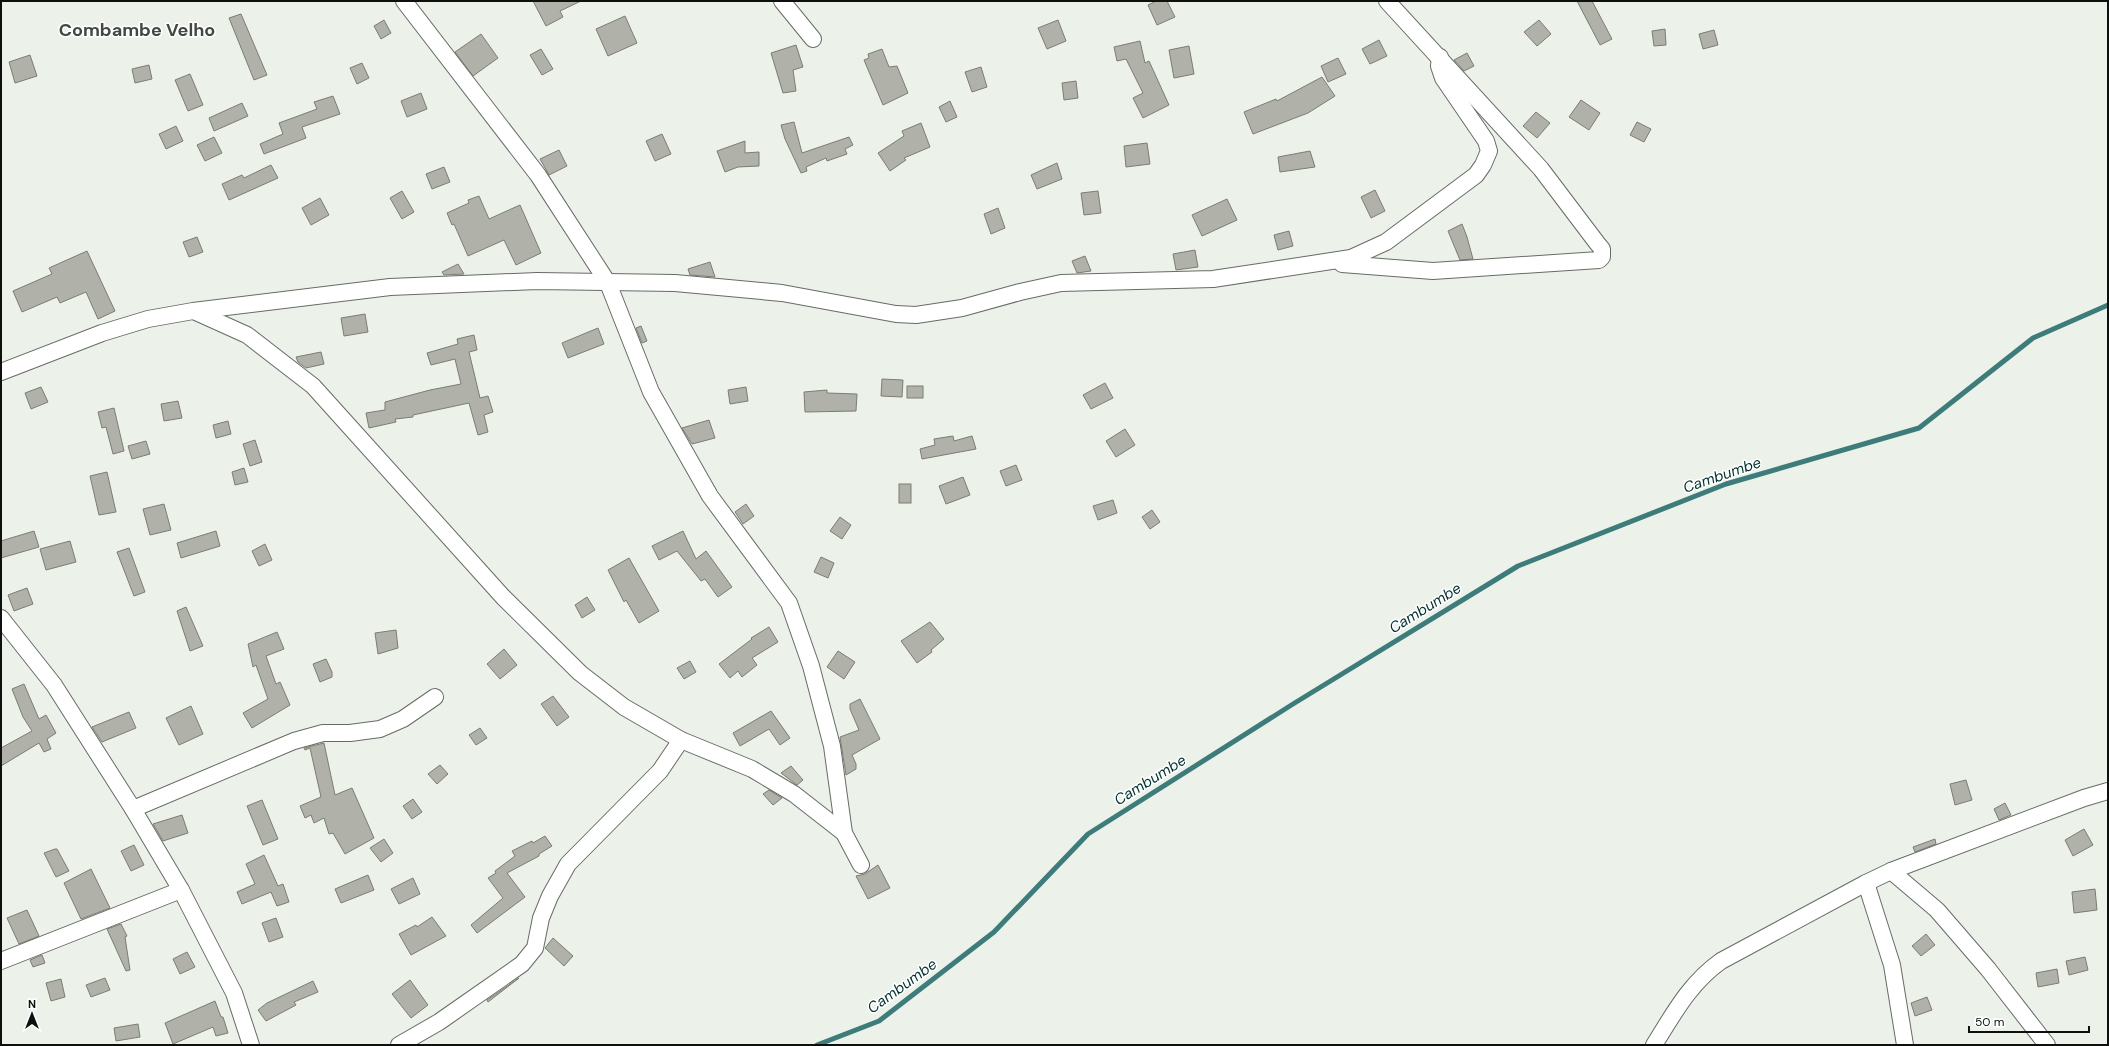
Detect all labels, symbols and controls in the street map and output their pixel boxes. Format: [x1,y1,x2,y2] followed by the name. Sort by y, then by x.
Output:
[59,18,215,42] district label: Combambe Velho
[1680,452,1764,498] water label: Cambumbe
[1385,578,1465,638] water label: Cambumbe
[1110,750,1190,810] water label: Cambumbe
[863,954,941,1018] water label: Cambumbe
[12,994,52,1034] north arrow
[28,997,36,1011] text: N
[1969,1008,2089,1034] scale bar
[1975,1014,2004,1030] text: 50 m

